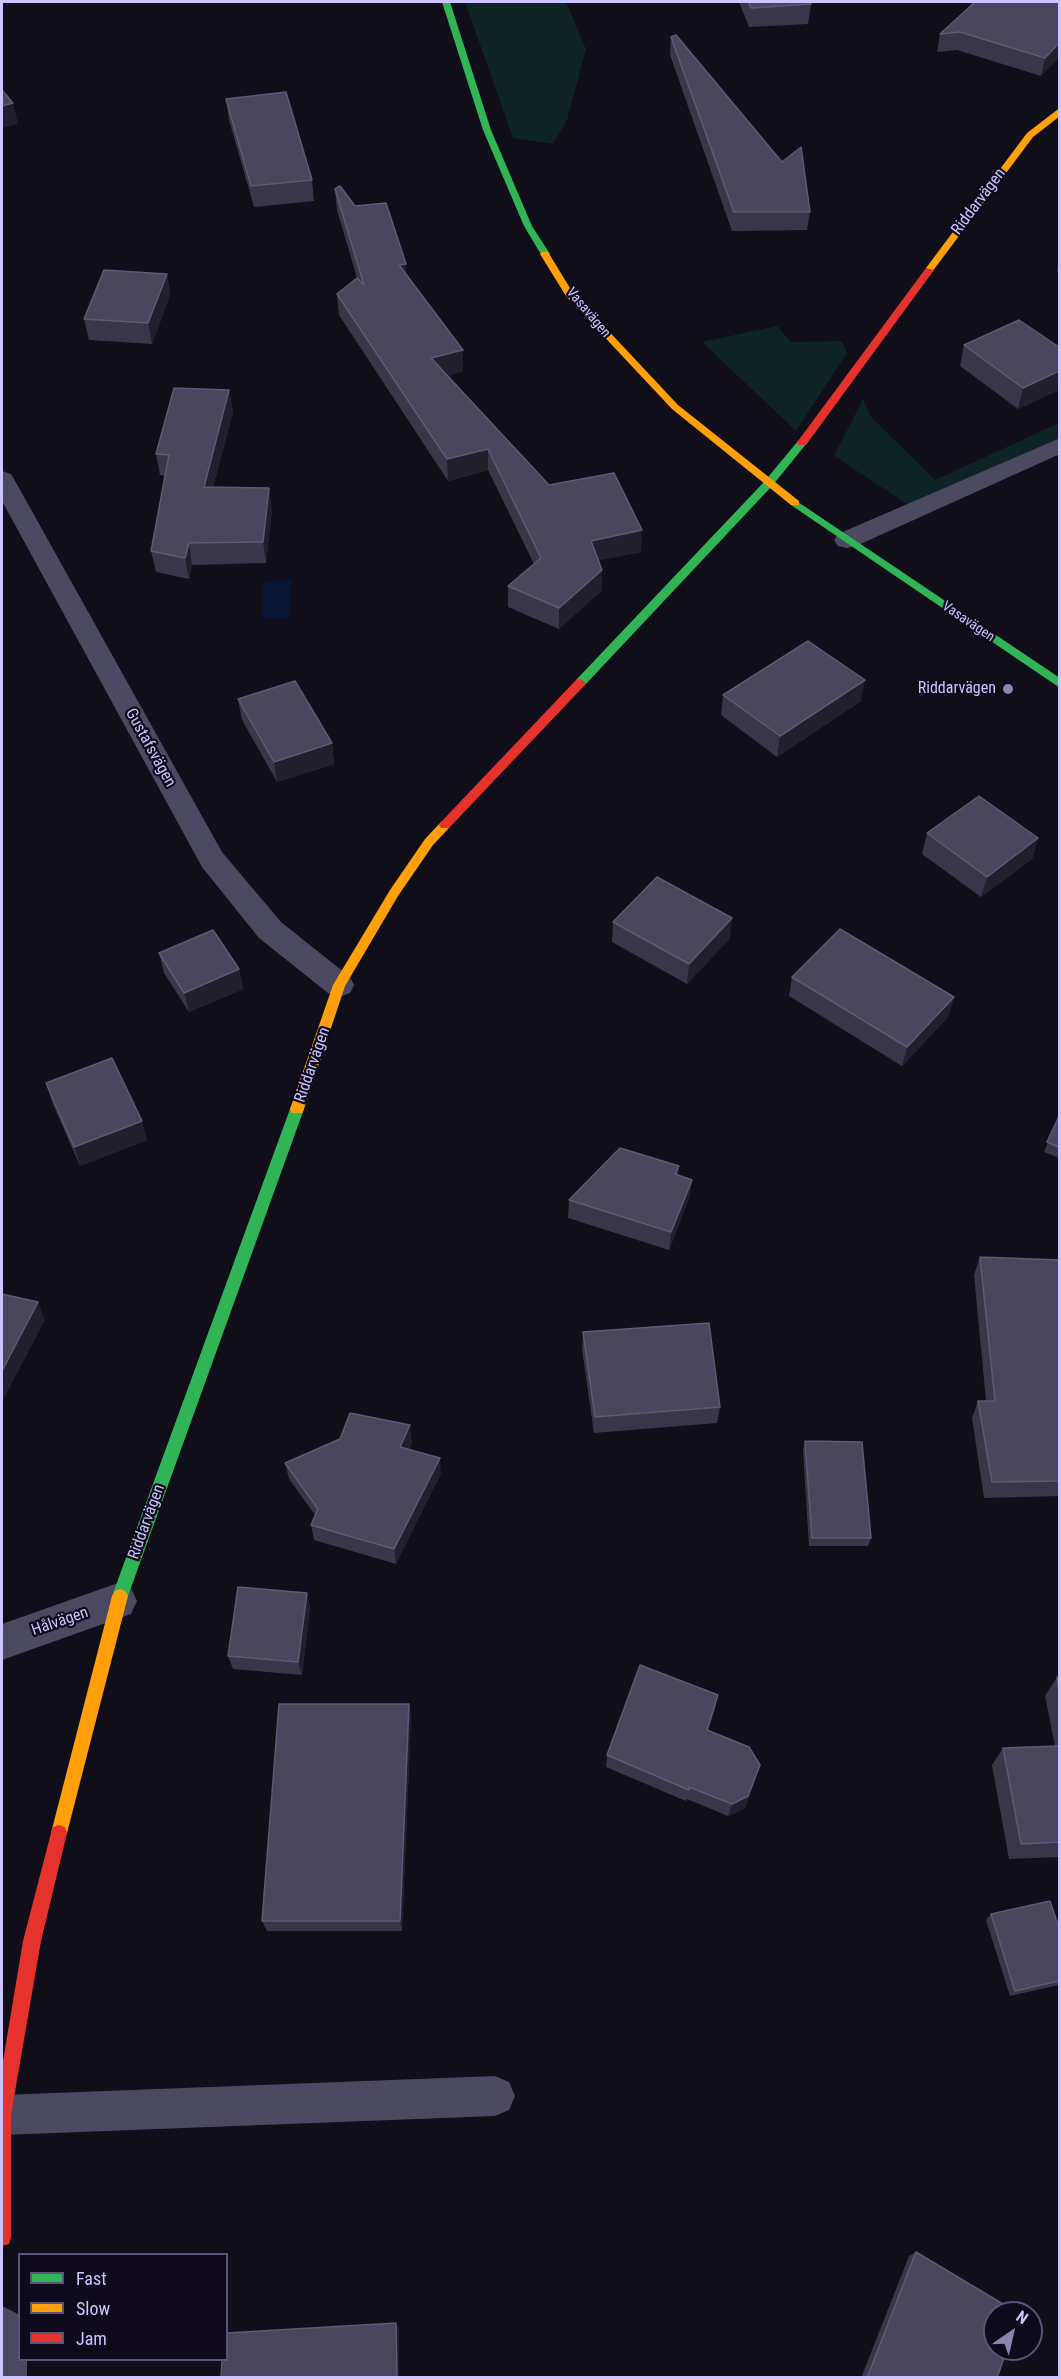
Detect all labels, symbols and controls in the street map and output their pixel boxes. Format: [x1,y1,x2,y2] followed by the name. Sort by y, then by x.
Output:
[948,165,1010,239] street label: Riddarvägen
[562,285,614,341] street label: Vasavägen
[938,598,998,646] street label: Vasavägen
[918,679,996,699] place label: Riddarvägen
[1001,682,1015,696] marker: Riddarvägen
[121,705,179,791] street label: Gustafsvägen
[291,1025,335,1105] street label: Riddarvägen
[125,1482,169,1562] street label: Riddarvägen
[29,1603,91,1641] street label: Hålvägen
[18,2253,228,2361] legend
[76,2268,107,2289] text: Fast
[76,2298,110,2319] text: Slow
[983,2301,1043,2361] north arrow
[1013,2307,1032,2328] text: N
[76,2328,107,2349] text: Jam

